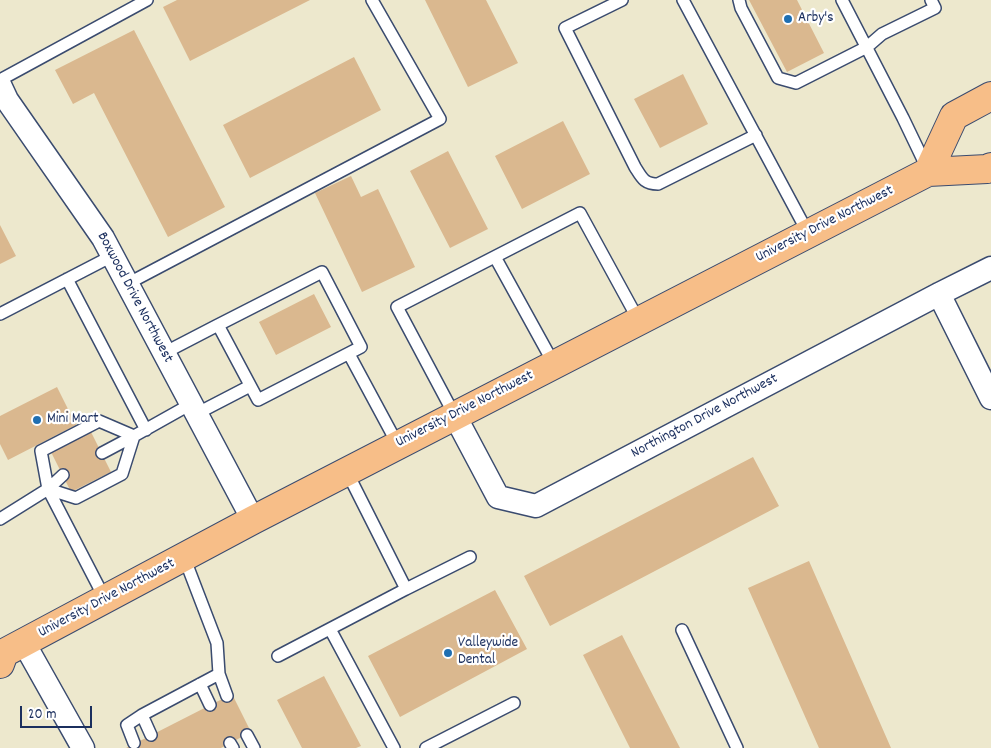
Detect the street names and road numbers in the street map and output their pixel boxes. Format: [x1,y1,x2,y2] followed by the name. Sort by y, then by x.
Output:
[753,182,897,268] street label: University Drive Northwest
[92,230,176,366] street label: Boxwood Drive Northwest
[393,367,537,453] street label: University Drive Northwest
[629,371,781,463] street label: Northington Drive Northwest
[36,555,178,643] street label: University Drive Northwest

